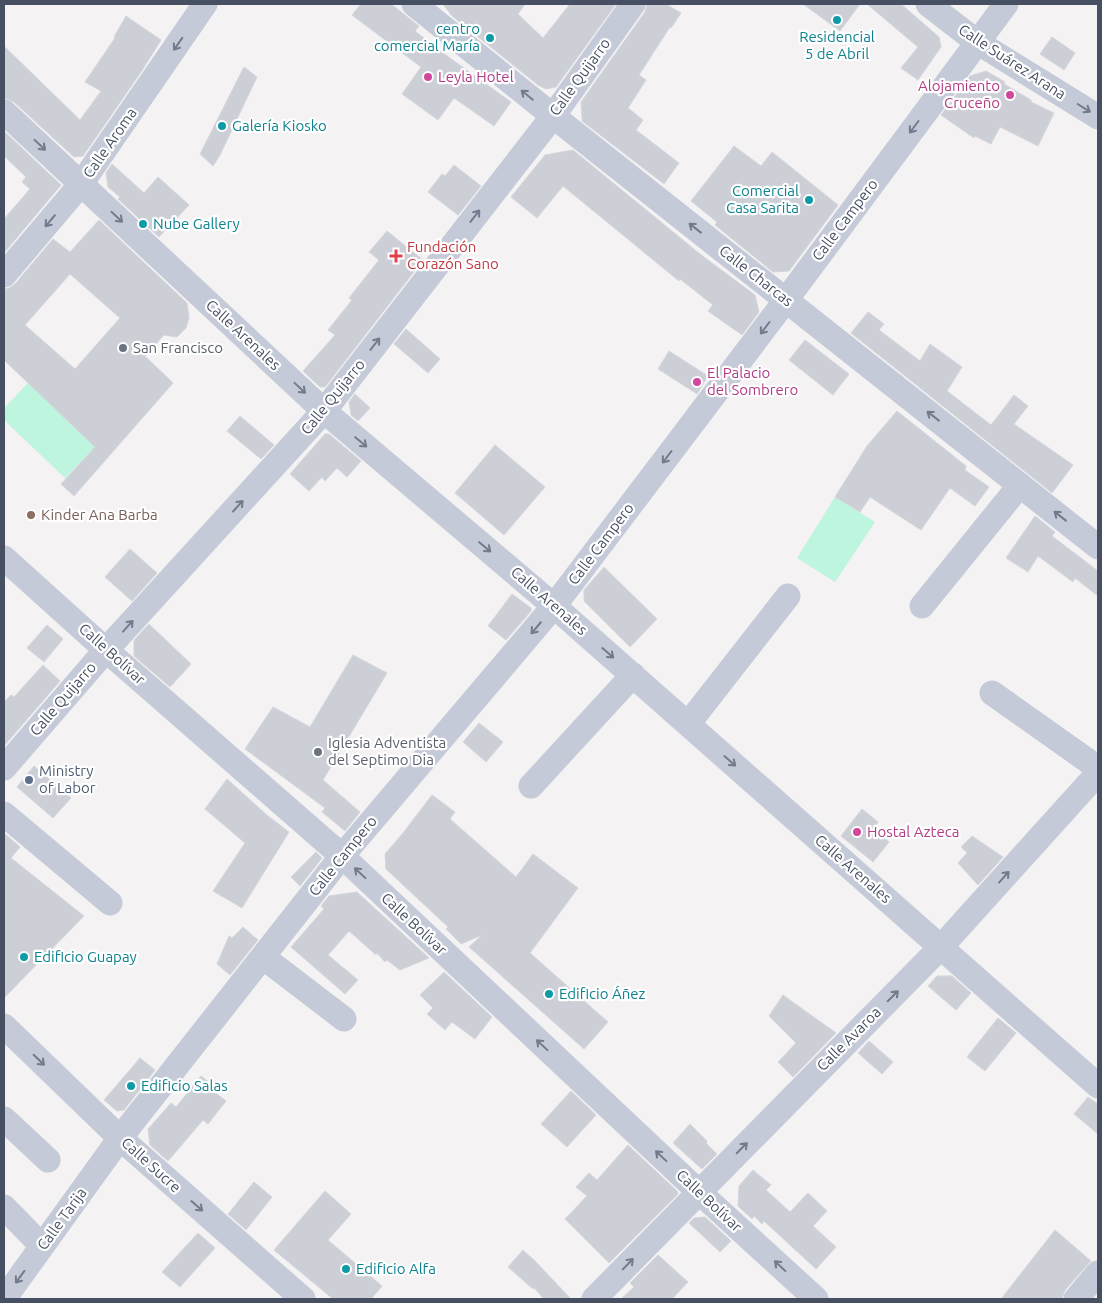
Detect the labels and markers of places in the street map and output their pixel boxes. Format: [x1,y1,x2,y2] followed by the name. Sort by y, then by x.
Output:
[831,14,843,26] marker: Residencial 5 de Abril
[374,20,480,54] place label: centro comercial María
[799,28,875,62] place label: Residencial 5 de Abril
[484,32,496,44] marker: centro comercial María
[438,68,514,85] place label: Leyla Hotel
[422,71,434,83] marker: Leyla Hotel
[918,77,1000,111] place label: Alojamiento Cruceño
[1004,89,1016,101] marker: Alojamiento Cruceño
[232,117,327,134] place label: Galería Kiosko
[216,120,228,132] marker: Galería Kiosko
[726,182,799,216] place label: Comercial Casa Sarita
[803,194,815,206] marker: Comercial Casa Sarita
[153,215,240,232] place label: Nube Gallery
[137,218,149,230] marker: Nube Gallery
[407,238,499,272] place label: Fundación Corazón Sano
[389,249,403,263] marker: Fundación Corazón Sano
[133,339,223,356] place label: San Francisco
[117,342,129,354] marker: San Francisco
[707,364,798,398] place label: El Palacio del Sombrero
[691,376,703,388] marker: El Palacio del Sombrero
[41,506,158,523] place label: Kinder Ana Barba
[25,509,37,521] marker: Kinder Ana Barba
[328,734,446,768] place label: Iglesia Adventista del Septimo Dia
[312,746,324,758] marker: Iglesia Adventista del Septimo Dia
[39,762,96,796] place label: Ministry of Labor
[23,774,35,786] marker: Ministry of Labor
[867,823,959,840] place label: Hostal Azteca
[851,826,863,838] marker: Hostal Azteca
[34,948,137,965] place label: Edificio Guapay
[18,951,30,963] marker: Edificio Guapay
[559,985,645,1002] place label: Edificio Áñez
[543,988,555,1000] marker: Edificio Áñez
[141,1077,228,1094] place label: Edificio Salas
[125,1080,137,1092] marker: Edificio Salas
[356,1260,436,1277] place label: Edificio Alfa
[340,1263,352,1275] marker: Edificio Alfa

